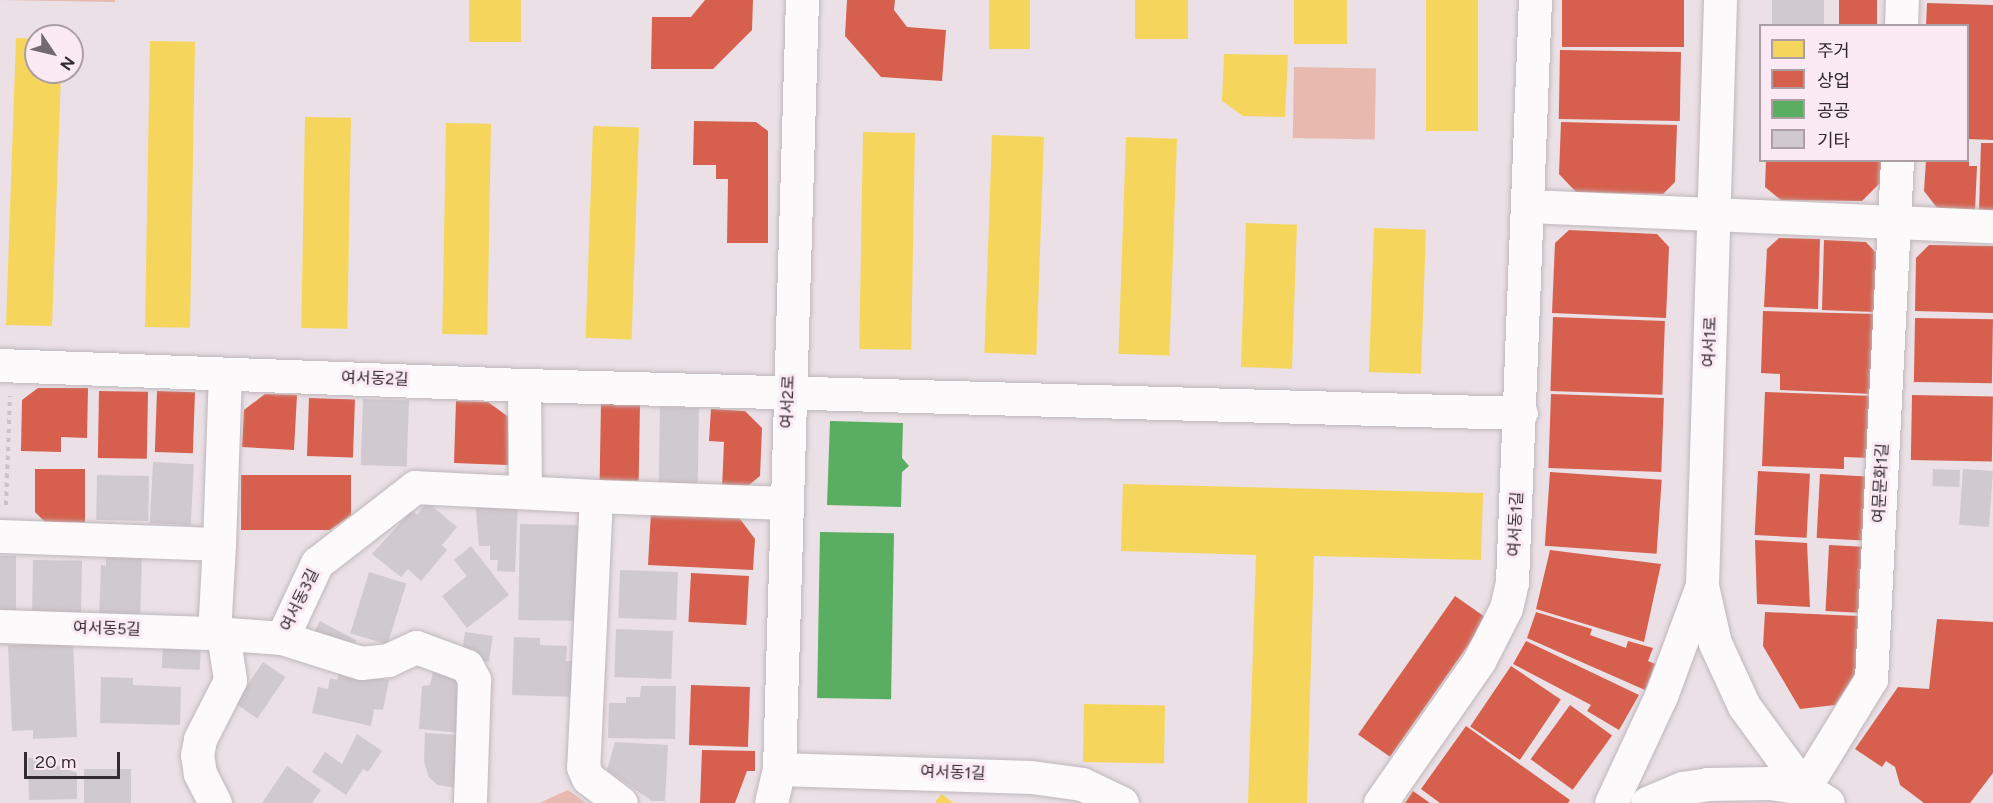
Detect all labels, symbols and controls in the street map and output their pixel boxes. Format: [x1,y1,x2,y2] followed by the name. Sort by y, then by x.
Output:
[24,24,84,84] north arrow
[1759,24,1969,162] legend
[1817,40,1850,62] text: 주거
[56,53,79,74] text: N
[1817,70,1850,92] text: 상업
[1817,100,1850,122] text: 공공
[1817,130,1850,152] text: 기타
[1700,316,1720,368] street label: 여서1로
[341,368,409,390] street label: 여서동2길
[777,375,799,429] street label: 여서2로
[1869,442,1893,524] street label: 여문문화1길
[1505,491,1527,557] street label: 여서동1길
[277,565,323,635] street label: 여서동3길
[73,618,141,640] street label: 여서동5길
[27,740,123,778] scale bar
[35,751,76,773] text: 20 m
[920,762,986,784] street label: 여서동1길

